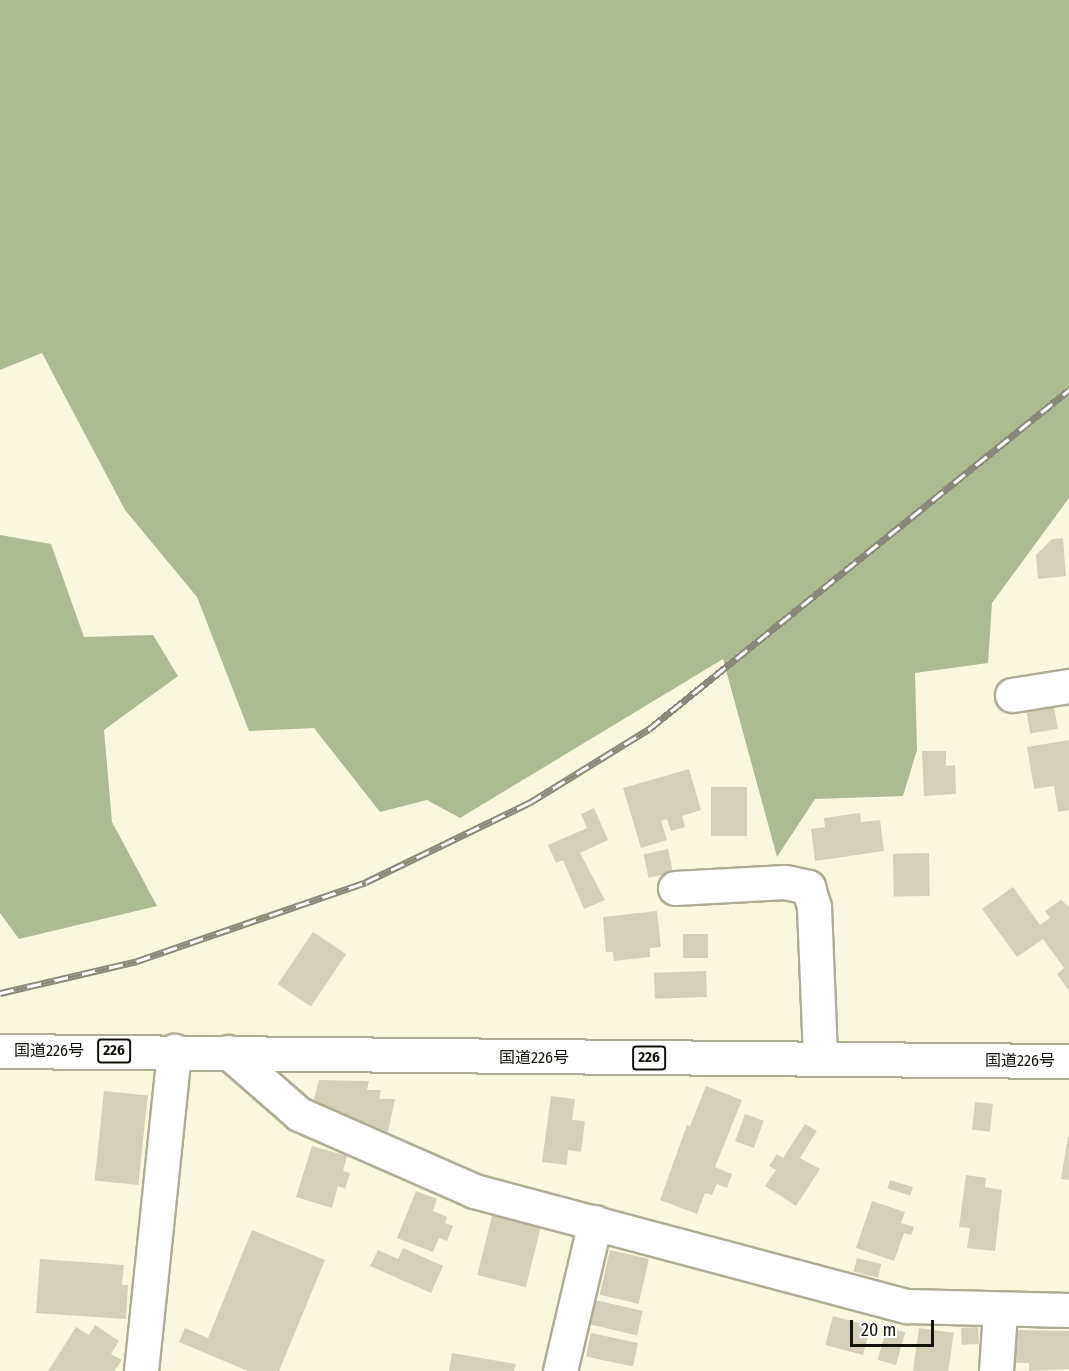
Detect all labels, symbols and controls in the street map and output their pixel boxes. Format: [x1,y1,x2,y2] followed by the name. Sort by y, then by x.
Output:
[96,1039,132,1063] road number: 226
[14,1041,84,1061] street label: 国道226号
[631,1046,667,1070] road number: 226
[499,1048,569,1068] street label: 国道226号
[985,1051,1055,1071] street label: 国道226号
[853,1308,937,1346] scale bar
[861,1319,896,1341] text: 20 m

